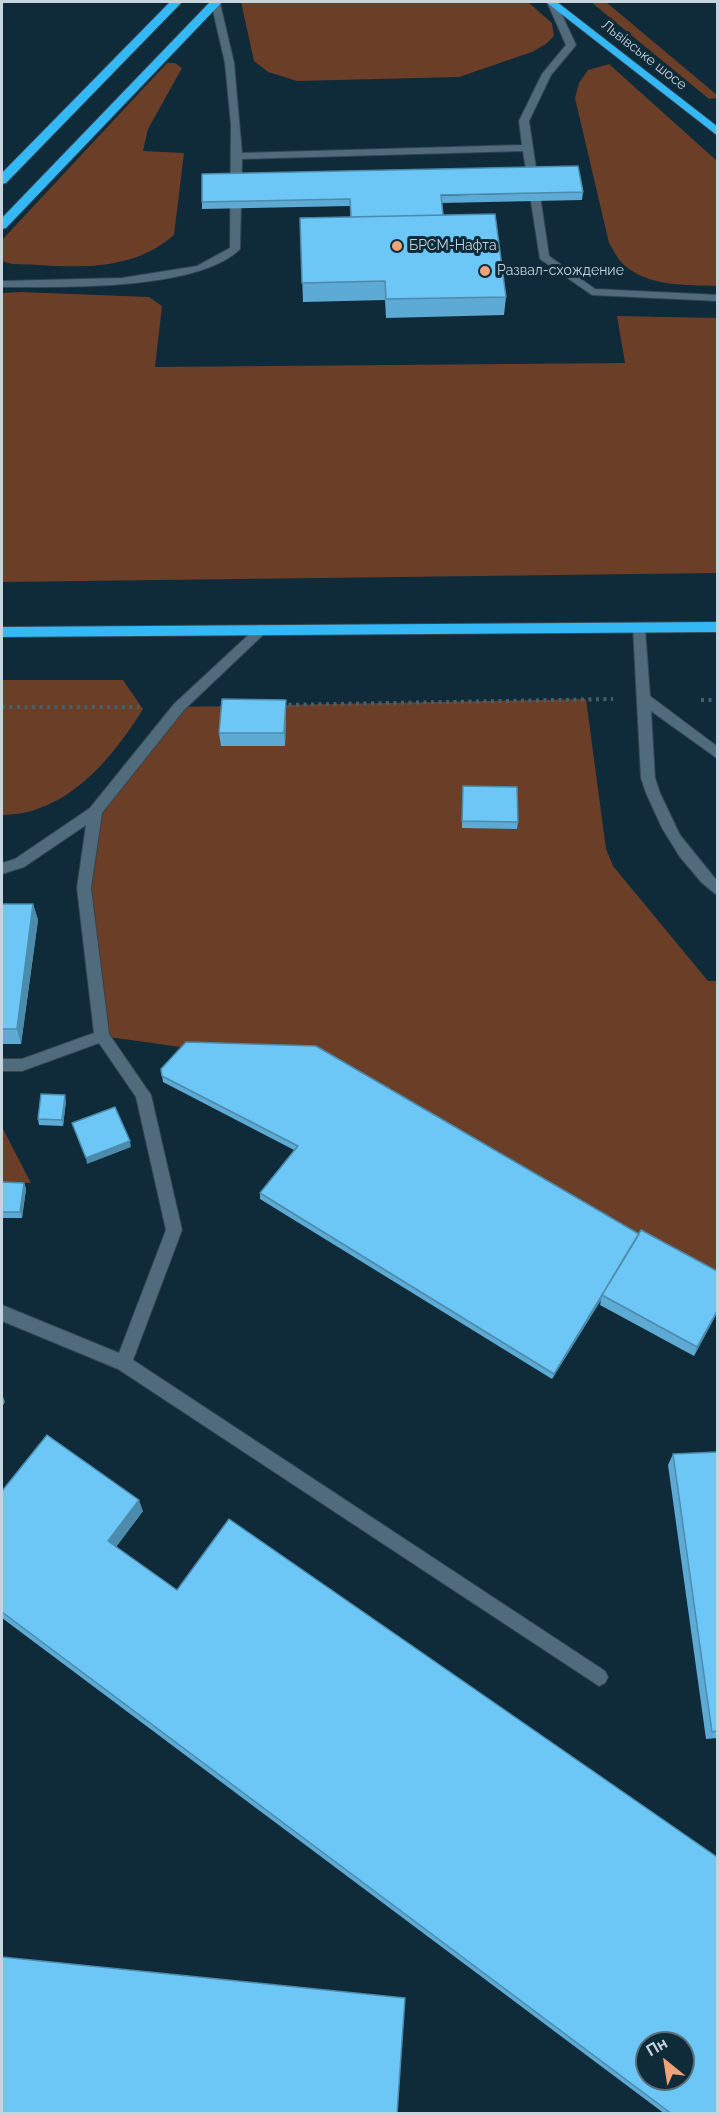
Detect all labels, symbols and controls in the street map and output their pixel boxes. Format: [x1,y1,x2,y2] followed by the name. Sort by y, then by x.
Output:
[598,16,690,94] street label: Львівське шосе
[409,238,497,254] place label: БРСМ-Нафта
[390,239,404,253] marker: БРСМ-Нафта
[497,263,624,279] place label: Развал-схождение
[478,264,492,278] marker: Развал-схождение
[635,2031,695,2091] north arrow
[643,2033,671,2060] text: Пн

